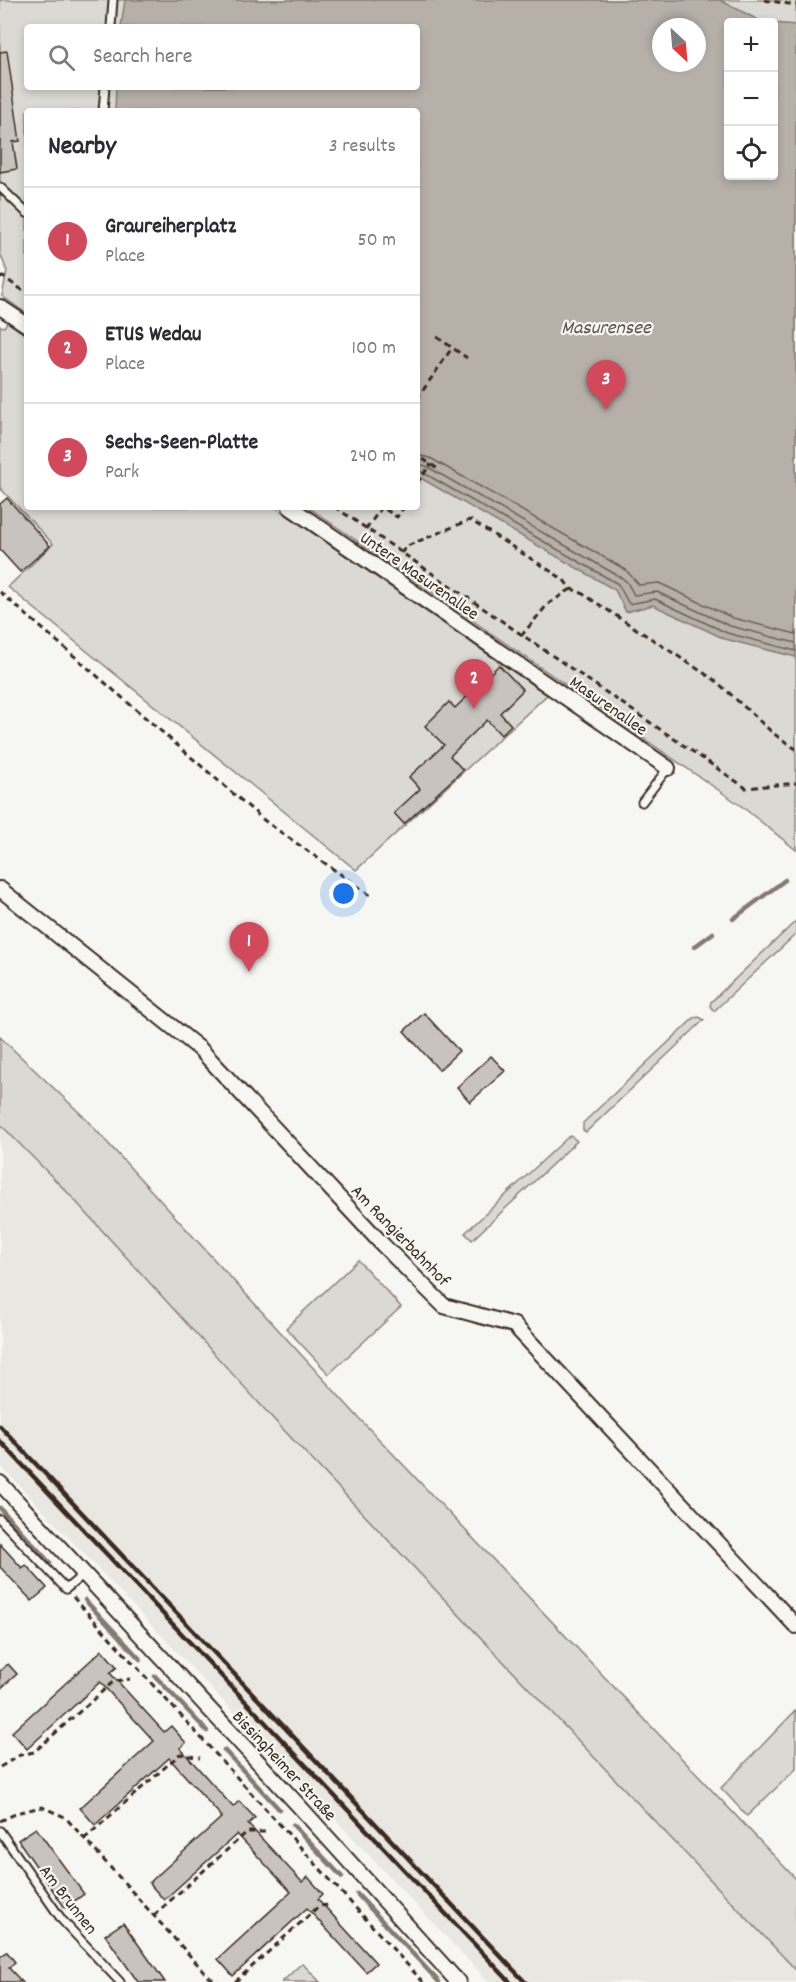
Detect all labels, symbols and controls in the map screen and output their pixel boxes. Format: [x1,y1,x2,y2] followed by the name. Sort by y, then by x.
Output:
[652,18,706,72] north arrow
[724,18,778,180] map controls
[724,18,778,72] button: +
[24,24,420,90] search box
[45,41,78,74] icon: search
[93,42,192,73] text: Search here
[724,72,778,126] button: −
[724,126,778,180] button: locate
[48,129,116,166] text: Nearby
[329,133,396,161] text: 3 results
[105,212,236,243] text: Graureiherplatz
[65,227,70,255] text: 1
[358,227,396,255] text: 50 m
[105,243,145,271] text: Place
[561,315,652,343] water label: Masurensee
[105,320,202,351] text: ETUS Wedau
[63,335,72,363] text: 2
[352,335,396,363] text: 100 m
[105,351,145,379] text: Place
[586,360,626,410] pin: 3
[105,428,258,459] text: Sechs-Seen-Platte
[63,443,72,471] text: 3
[350,443,396,471] text: 240 m
[105,459,139,487] text: Park
[354,527,483,628] street label: Untere Masurenallee
[454,660,494,709] pin: 2
[563,671,652,743] street label: Masurenallee
[329,879,358,908] your location
[230,922,268,972] pin: 1
[344,1180,455,1294] street label: Am Rangierbahnhof
[225,1706,341,1828] street label: Bissingheimer Straße
[32,1860,102,1941] street label: Am Brunnen

